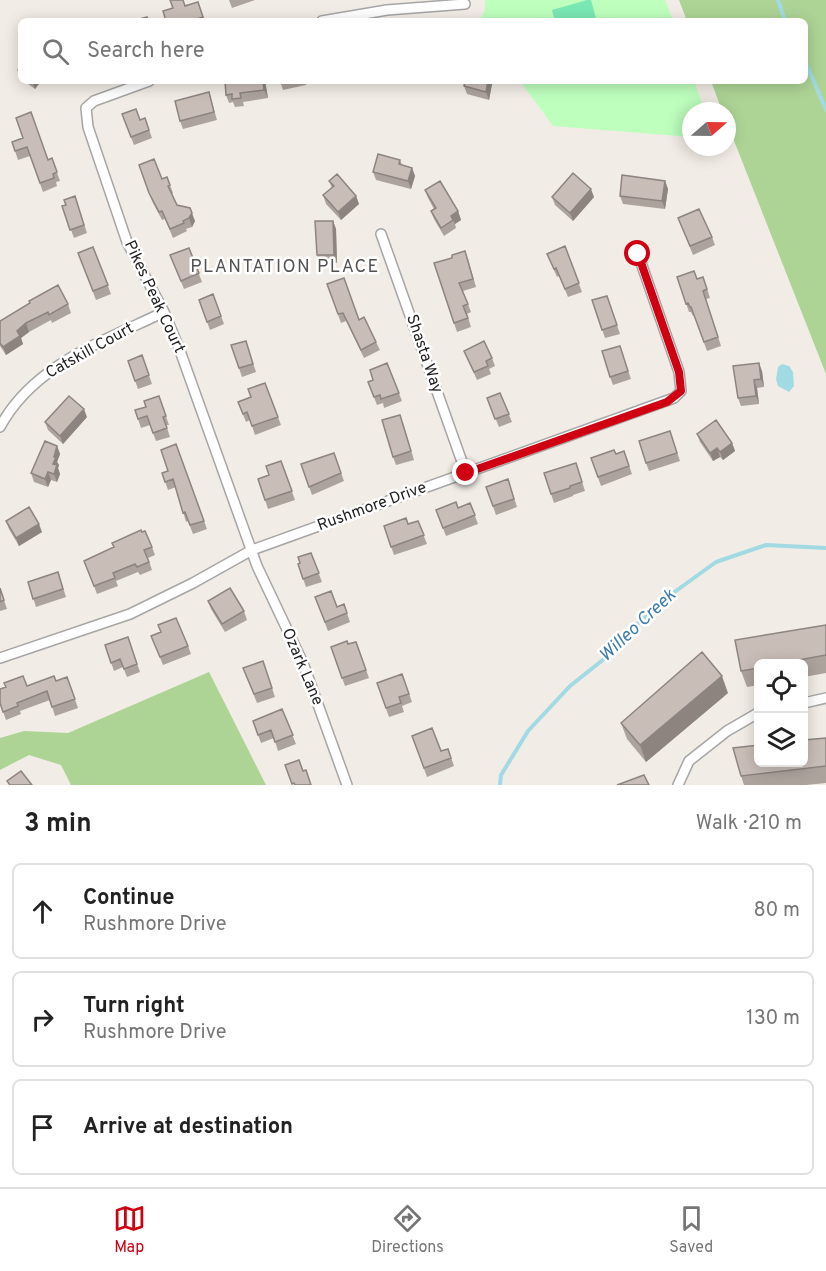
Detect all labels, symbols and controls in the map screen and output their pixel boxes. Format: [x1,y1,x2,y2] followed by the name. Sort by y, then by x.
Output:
[18,18,808,84] search box
[39,35,72,68] icon: search
[87,38,205,65] text: Search here
[682,102,736,156] north arrow
[119,237,189,357] street label: Pikes Peak Court
[624,240,650,266] route start
[190,256,380,279] district label: PLANTATION PLACE
[401,312,447,396] street label: Shasta Way
[42,319,138,383] street label: Catskill Court
[452,459,478,485] route end
[315,478,429,536] street label: Rushmore Drive
[595,584,682,667] water label: Willeo Creek
[277,625,327,709] street label: Ozark Lane
[754,659,808,767] map controls
[754,659,808,713] button: locate
[754,713,808,767] button: layers
[24,808,92,841] text: 3 min
[696,811,802,837] text: Walk · 210 m
[83,885,174,912] text: Continue
[26,895,59,928] icon: ahead
[754,898,800,924] text: 80 m
[83,912,227,938] text: Rushmore Drive
[83,993,185,1020] text: Turn right
[26,1003,59,1036] icon: right
[746,1006,800,1032] text: 130 m
[83,1020,227,1046] text: Rushmore Drive
[26,1111,59,1144] icon: arrive
[83,1114,293,1141] text: Arrive at destination
[113,1202,146,1258] tab: Map
[371,1202,444,1258] tab: Directions
[669,1202,713,1258] tab: Saved

